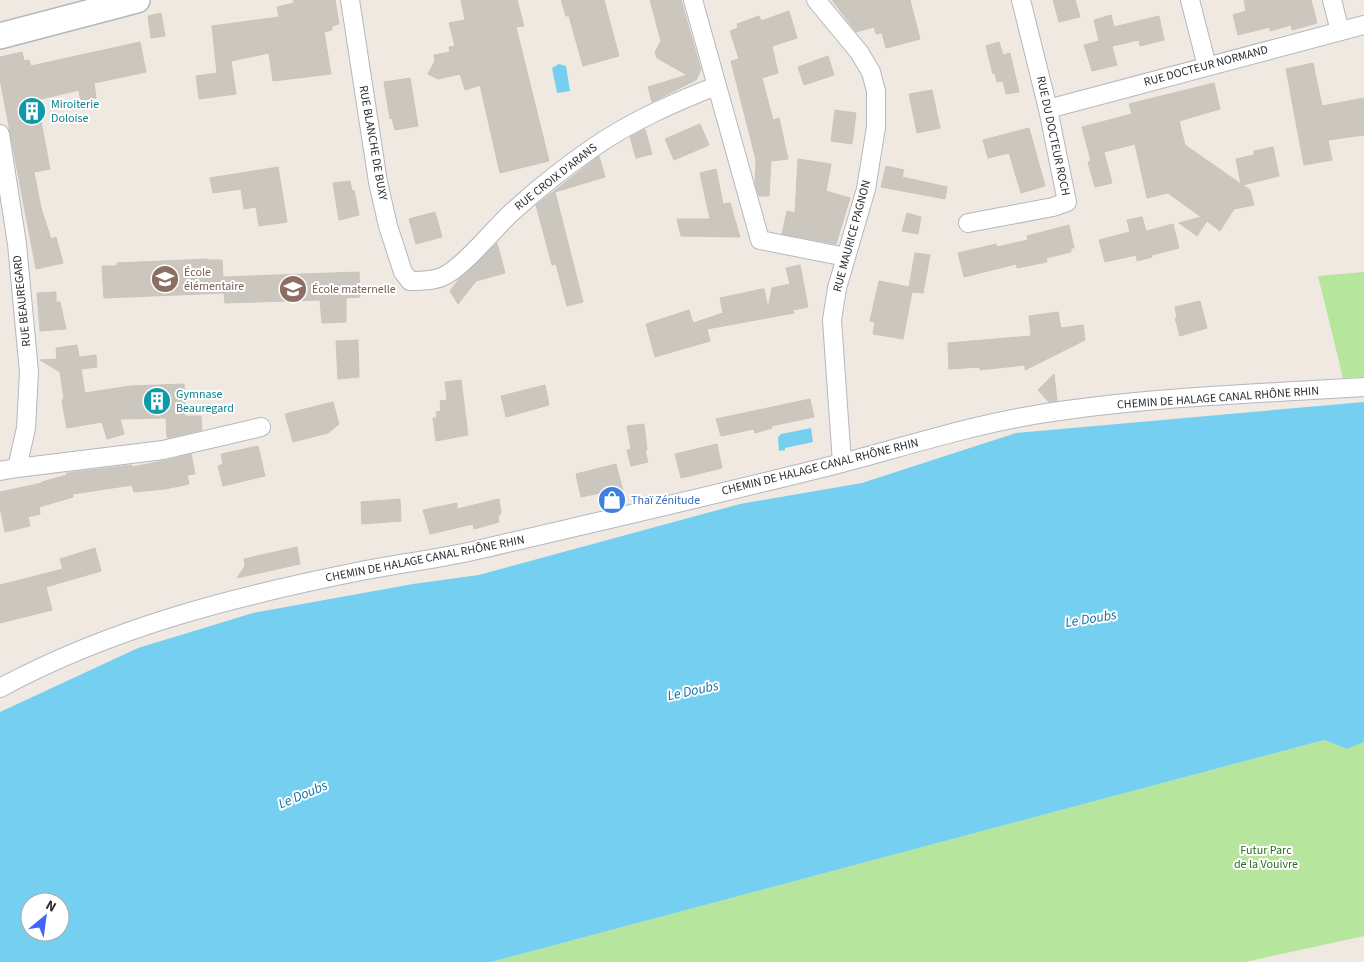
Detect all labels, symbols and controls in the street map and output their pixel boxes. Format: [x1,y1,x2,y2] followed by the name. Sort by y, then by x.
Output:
[1142,41,1270,91] street label: RUE DOCTEUR NORMAND
[1032,75,1074,197] street label: RUE DU DOCTEUR ROCH
[355,84,392,202] street label: RUE BLANCHE DE BUXY
[17,96,47,126] building icon: Miroiterie Doloise
[51,96,99,127] place label: Miroiterie Doloise
[511,139,601,215] street label: RUE CROIX D'ARANS
[829,178,875,294] street label: RUE MAURICE PAGNON
[9,254,35,348] street label: RUE BEAUREGARD
[150,264,180,294] school or university icon: École élémentaire
[184,264,244,295] place label: École élémentaire
[278,274,308,304] school or university icon: École maternelle
[312,281,396,298] place label: École maternelle
[1116,382,1320,414] street label: CHEMIN DE HALAGE CANAL RHÔNE RHIN
[142,386,172,416] building icon: Gymnase Beauregard
[176,386,234,417] place label: Gymnase Beauregard
[720,434,920,500] street label: CHEMIN DE HALAGE CANAL RHÔNE RHIN
[597,485,627,515] shop icon: Thaï Zénitude
[631,492,700,509] place label: Thaï Zénitude
[324,531,526,587] street label: CHEMIN DE HALAGE CANAL RHÔNE RHIN
[1064,605,1118,633] water label: Le Doubs
[666,676,721,706] water label: Le Doubs
[275,776,331,814] water label: Le Doubs
[1234,842,1298,873] park label: Futur Parc de la Vouivre
[20,892,70,942] north arrow
[42,896,60,918] text: N

